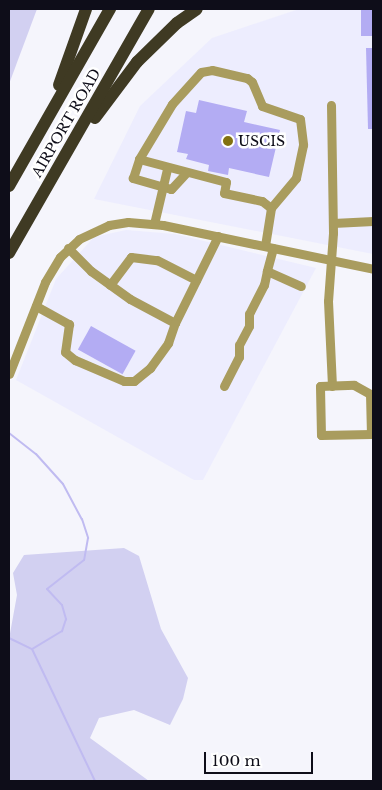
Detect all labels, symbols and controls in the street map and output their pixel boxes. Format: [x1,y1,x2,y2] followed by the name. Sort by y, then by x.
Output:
[28,66,104,180] street label: AIRPORT ROAD
[238,133,285,149] place label: USCIS
[222,135,234,147] marker: USCIS
[207,742,316,774] scale bar
[212,751,261,770] text: 100 m

